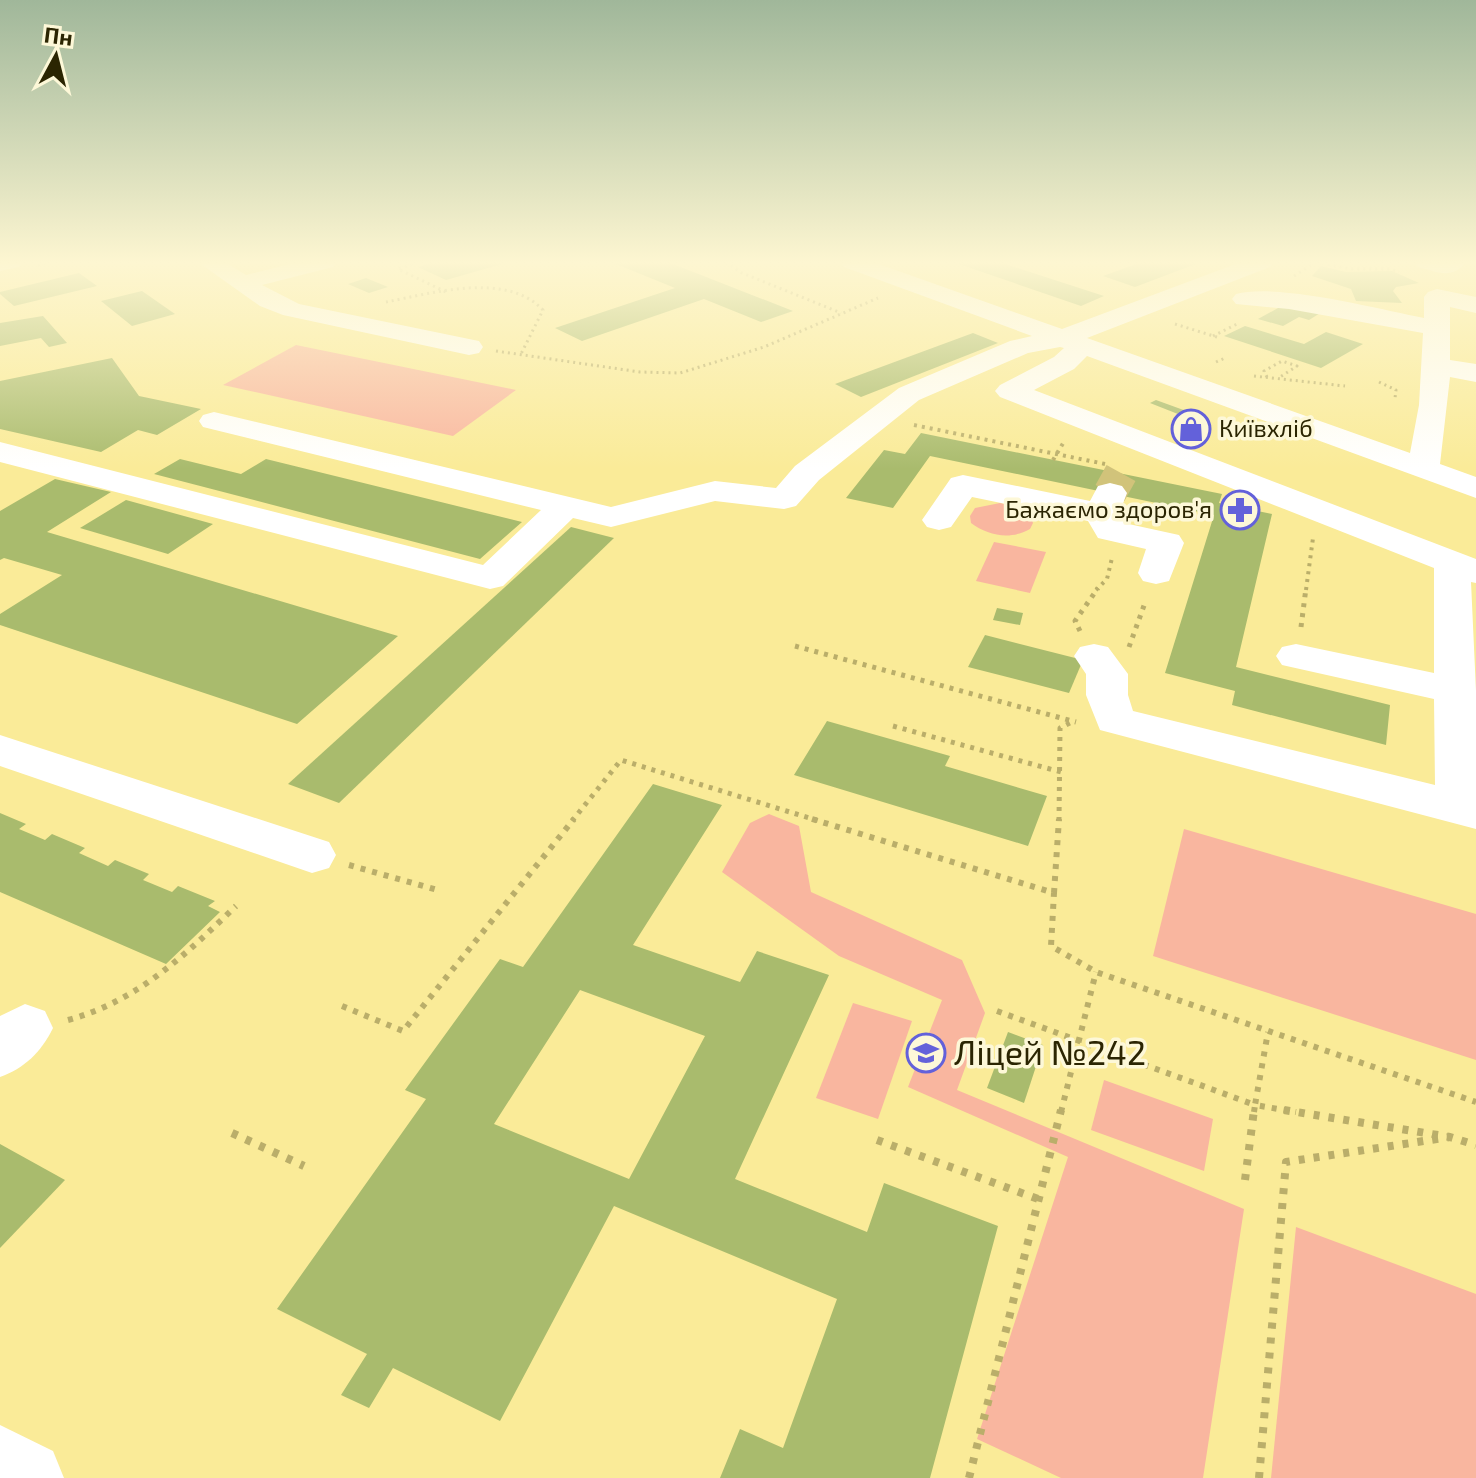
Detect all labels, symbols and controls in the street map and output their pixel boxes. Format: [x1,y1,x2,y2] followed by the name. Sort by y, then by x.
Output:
[16,16,96,96] north arrow
[43,21,74,50] text: Пн
[1170,408,1212,450] shop icon: Київхліб
[1219,413,1313,442] place label: Київхліб
[1219,489,1261,531] pharmacy icon: Бажаємо здоров'я
[1005,494,1212,523] place label: Бажаємо здоров'я
[954,1031,1146,1072] place label: Ліцей №242
[905,1032,947,1074] school or university icon: Ліцей №242

